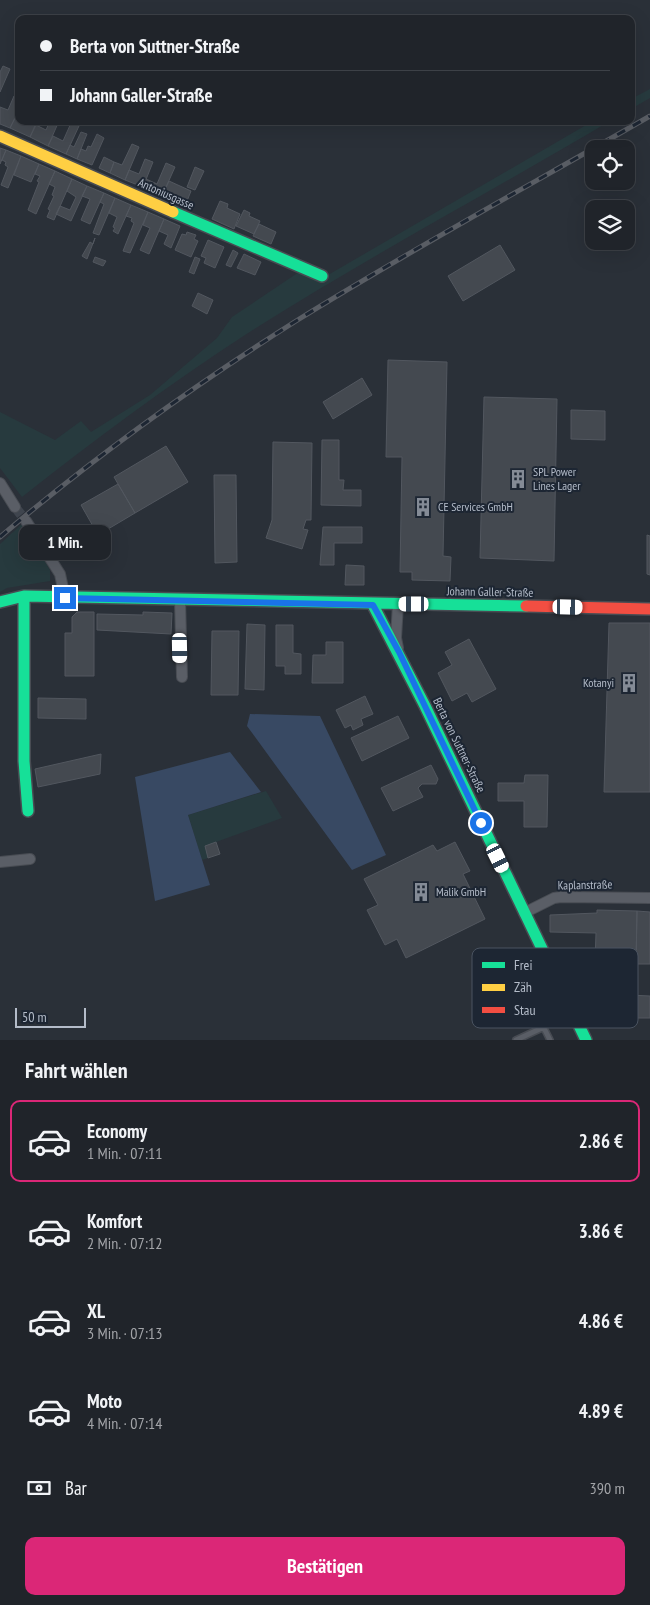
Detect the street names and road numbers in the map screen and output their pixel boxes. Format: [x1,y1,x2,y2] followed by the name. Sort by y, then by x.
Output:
[136,175,196,213] street label: Antoniusgasse
[446,583,533,600] street label: Johann Galler-Straße
[430,695,489,795] street label: Berta von Suttner-Straße
[557,877,613,892] street label: Kaplanstraße

